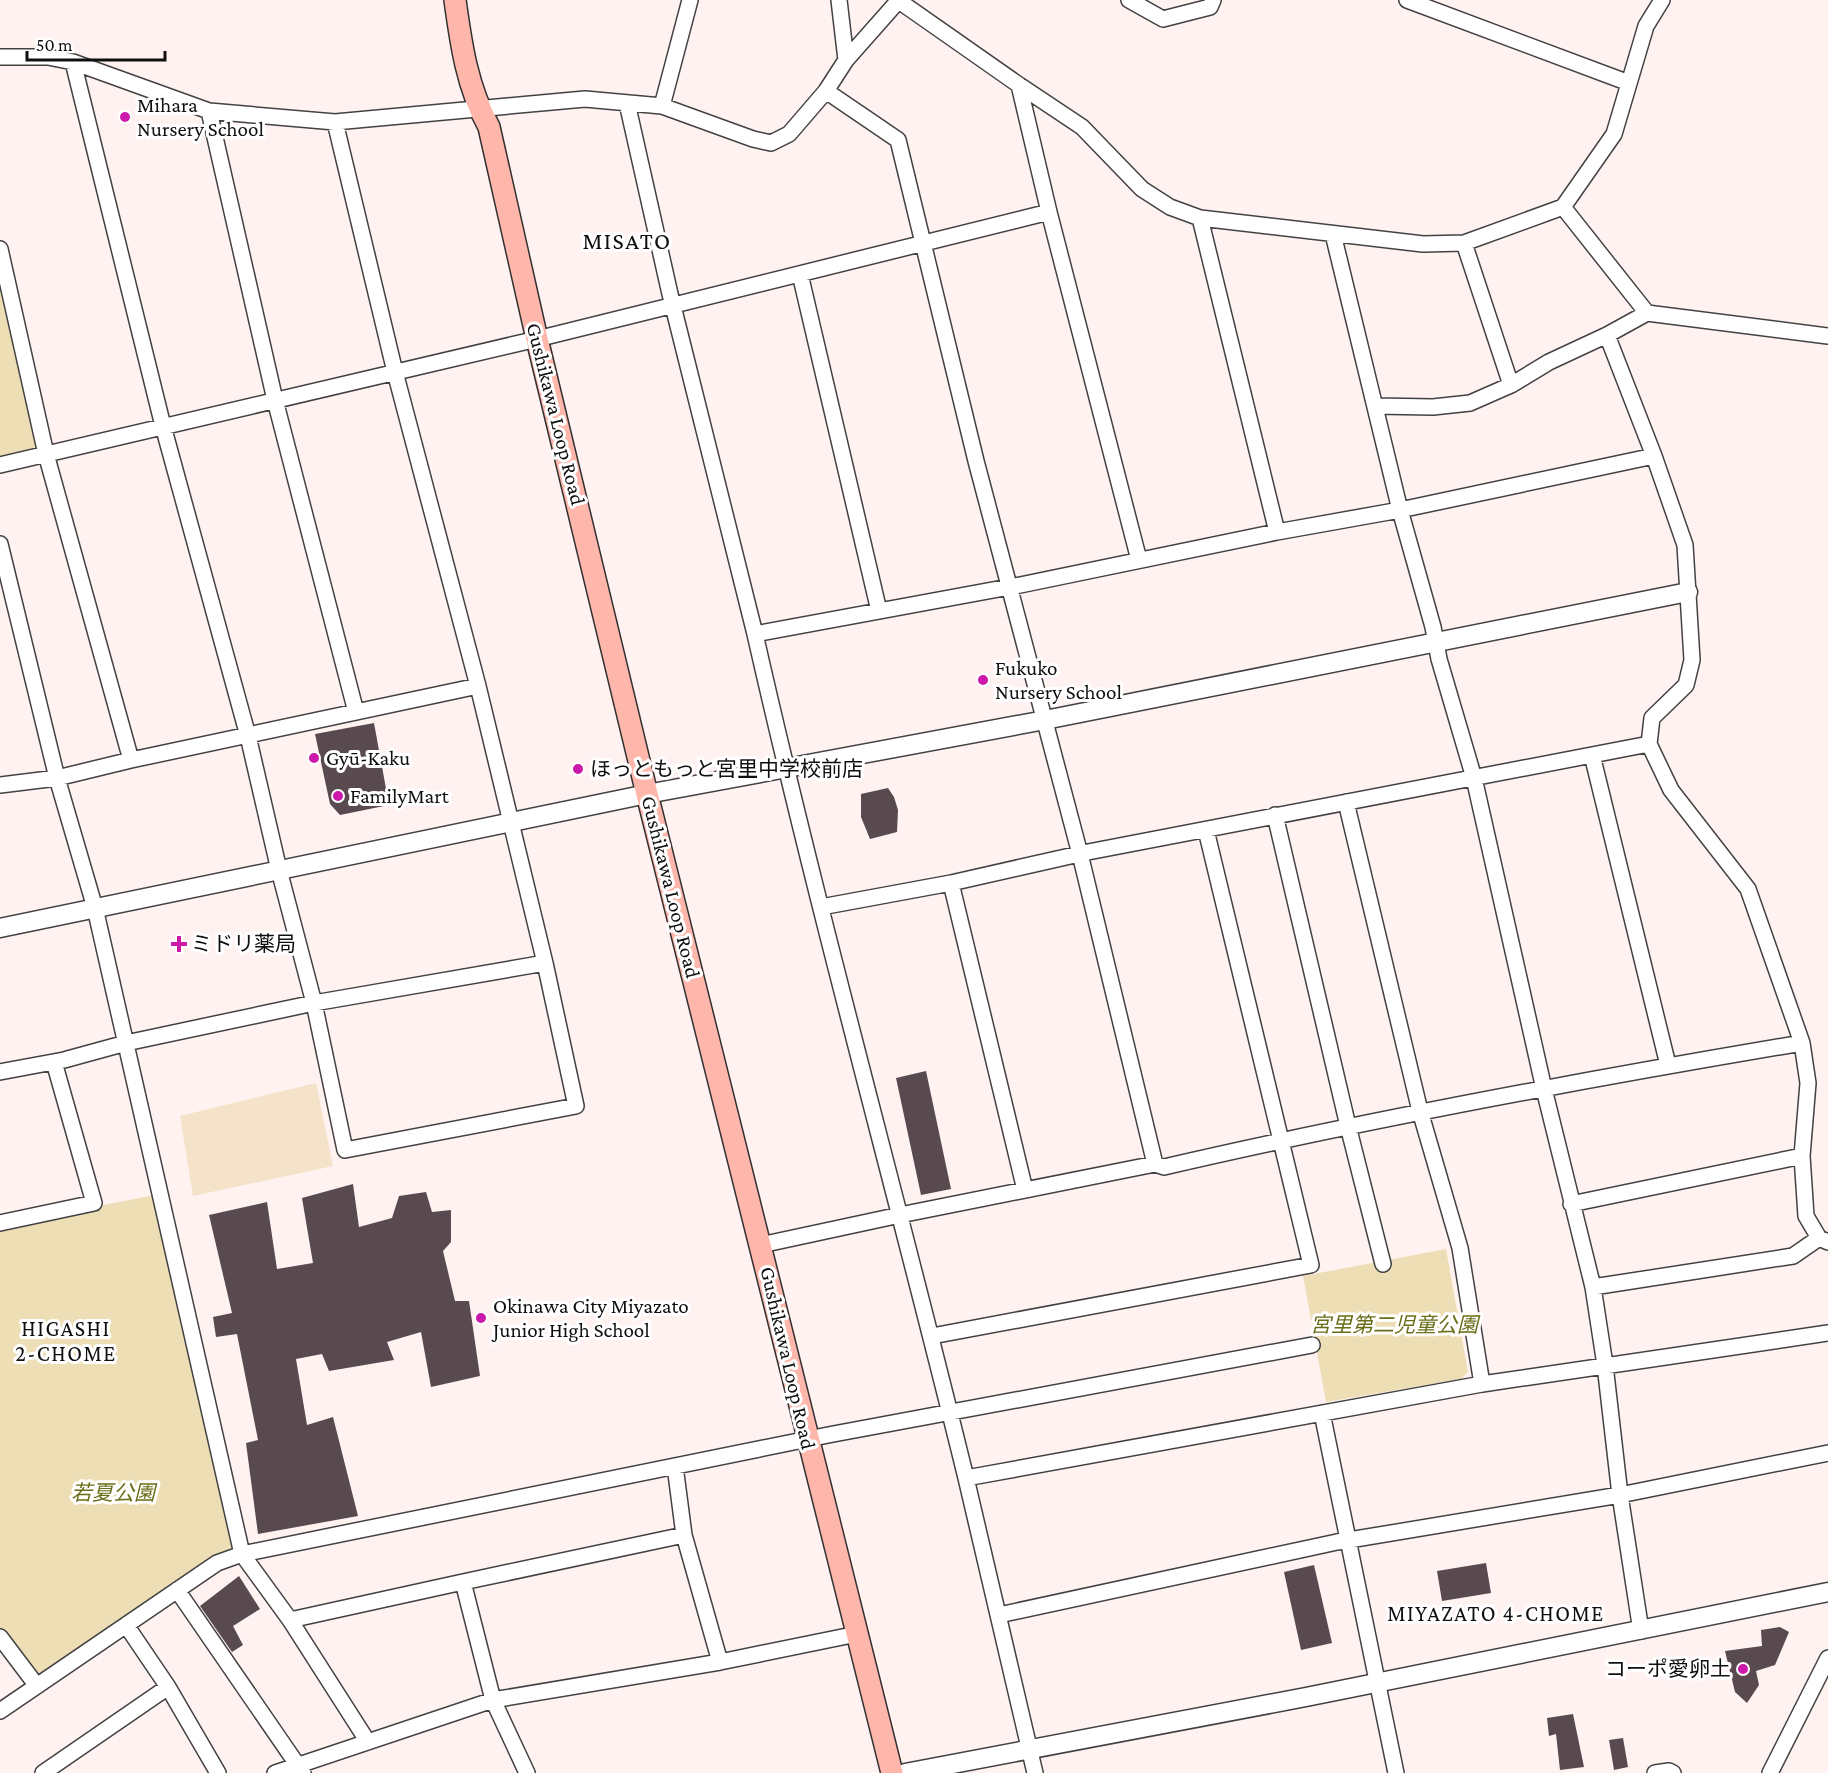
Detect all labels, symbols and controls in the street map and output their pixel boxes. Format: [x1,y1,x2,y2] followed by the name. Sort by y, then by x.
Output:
[27,24,165,62] scale bar
[36,35,73,55] text: 50 m
[137,93,264,141] place label: Mihara Nursery School
[118,110,132,124] marker: Mihara Nursery School
[582,227,672,254] district label: MISATO
[522,320,590,508] street label: Gushikawa Loop Road
[995,656,1122,704] place label: Fukuko Nursery School
[976,673,990,687] marker: Fukuko Nursery School
[326,746,410,770] place label: Gyū-Kaku
[307,751,321,765] marker: Gyū-Kaku
[590,757,863,781] place label: ほっともっと宮里中学校前店
[571,762,585,776] marker: ほっともっと宮里中学校前店
[350,784,450,808] place label: FamilyMart
[331,789,345,803] marker: FamilyMart
[637,793,705,981] street label: Gushikawa Loop Road
[191,932,296,956] place label: ミドリ薬局
[172,937,186,951] marker: ミドリ薬局
[755,1264,821,1452] street label: Gushikawa Loop Road
[491,1294,689,1342] place label: Okinawa City Miyazato Junior High School
[474,1311,488,1325] marker: Okinawa City Miyazato Junior High School
[1310,1313,1481,1337] park label: 宮里第二児童公園
[15,1316,117,1366] district label: HIGASHI 2-CHOME
[71,1481,158,1505] park label: 若夏公園
[1387,1601,1605,1626] district label: MIYAZATO 4-CHOME
[1605,1657,1731,1681] place label: コーポ愛卵土
[1736,1662,1750,1676] marker: コーポ愛卵土

